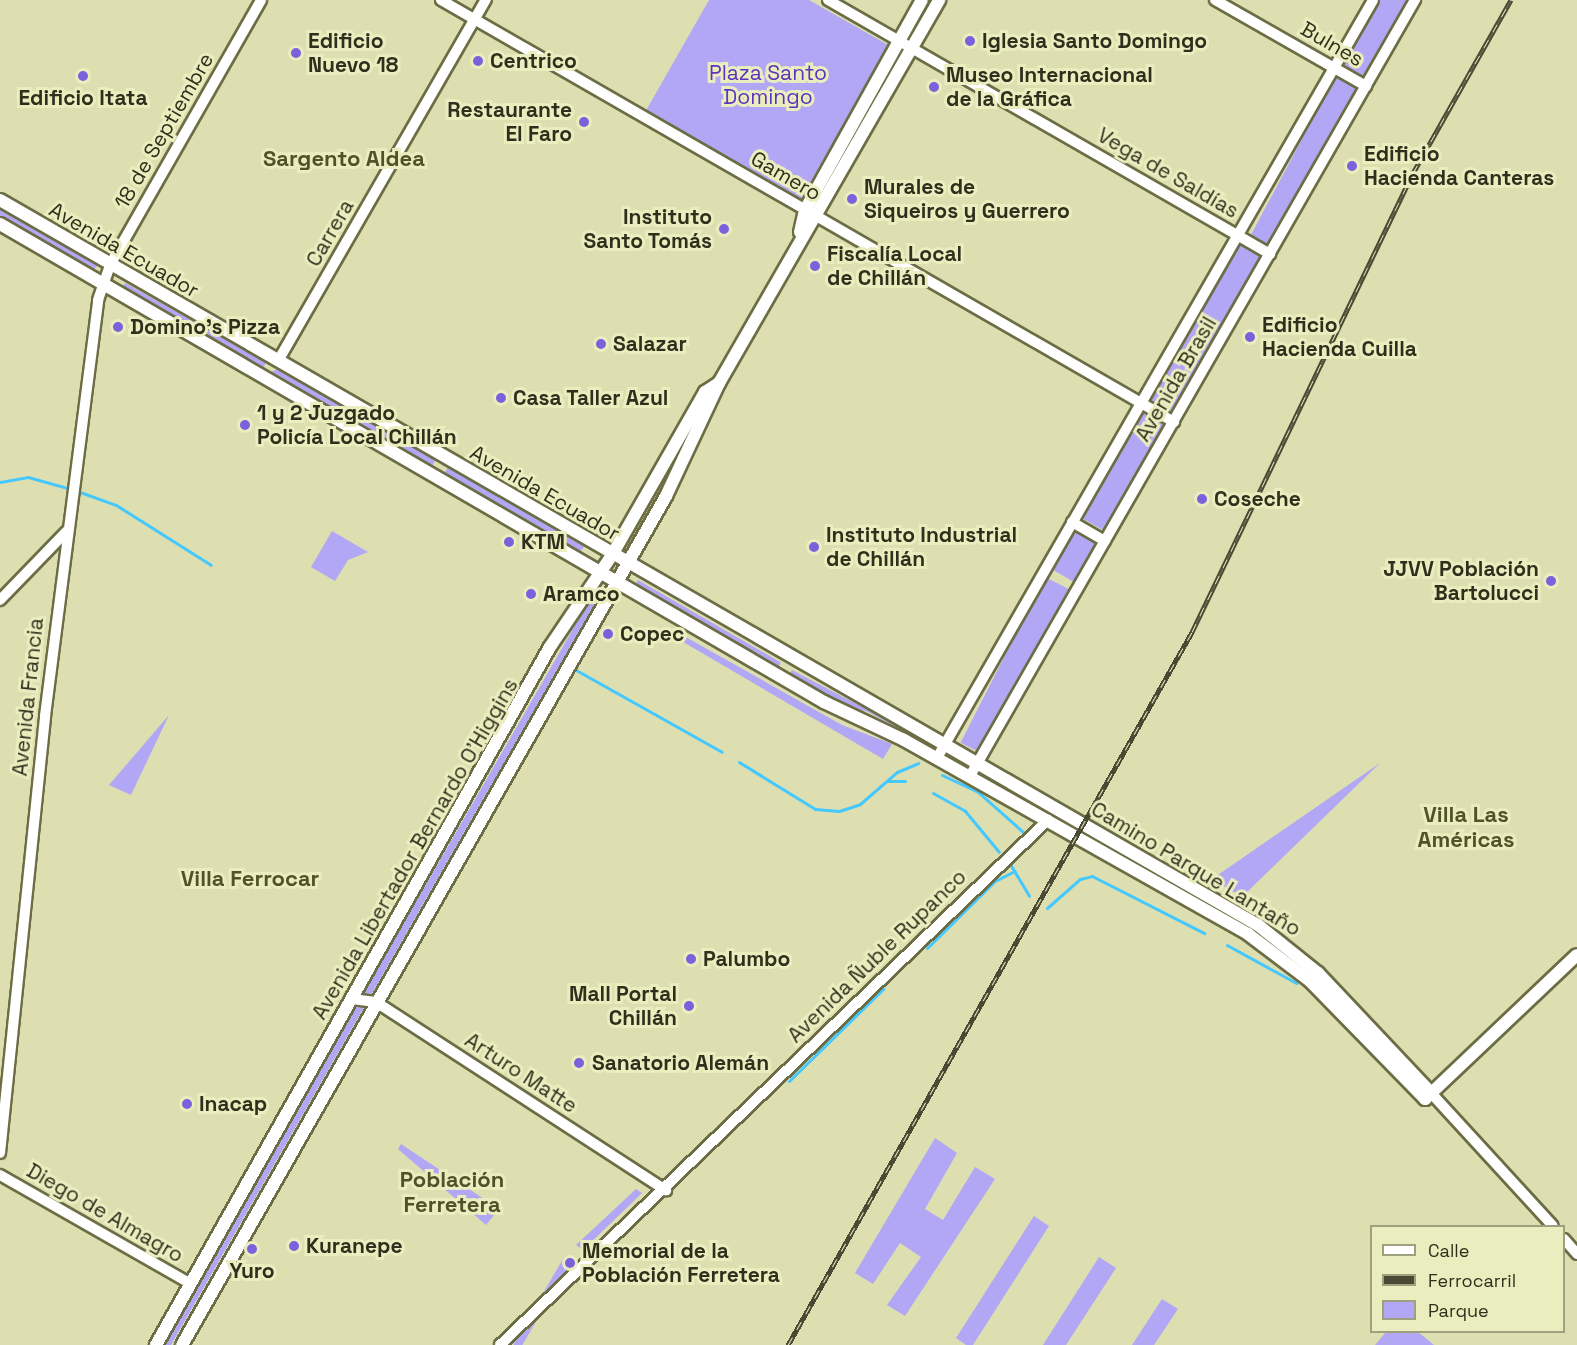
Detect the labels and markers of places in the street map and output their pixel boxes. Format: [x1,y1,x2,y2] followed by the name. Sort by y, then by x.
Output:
[308,28,398,78] place label: Edificio Nuevo 18
[982,28,1207,54] place label: Iglesia Santo Domingo
[963,34,977,48] marker: Iglesia Santo Domingo
[289,46,303,60] marker: Edificio Nuevo 18
[490,48,577,74] place label: Centrico
[471,54,485,68] marker: Centrico
[946,62,1153,112] place label: Museo Internacional de la Gráfica
[76,69,90,83] marker: Edificio Itata
[927,80,941,94] marker: Museo Internacional de la Gráfica
[18,85,148,111] place label: Edificio Itata
[447,97,572,147] place label: Restaurante El Faro
[577,115,591,129] marker: Restaurante El Faro
[1364,141,1554,191] place label: Edificio Hacienda Canteras
[1345,159,1359,173] marker: Edificio Hacienda Canteras
[864,174,1070,224] place label: Murales de Siqueiros y Guerrero
[845,192,859,206] marker: Murales de Siqueiros y Guerrero
[583,204,712,254] place label: Instituto Santo Tomás
[717,222,731,236] marker: Instituto Santo Tomás
[827,241,962,291] place label: Fiscalía Local de Chillán
[808,259,822,273] marker: Fiscalía Local de Chillán
[1262,312,1417,362] place label: Edificio Hacienda Cuilla
[130,314,280,340] place label: Domino's Pizza
[111,320,125,334] marker: Domino's Pizza
[1243,330,1257,344] marker: Edificio Hacienda Cuilla
[613,331,687,357] place label: Salazar
[594,337,608,351] marker: Salazar
[513,385,669,411] place label: Casa Taller Azul
[494,391,508,405] marker: Casa Taller Azul
[257,400,457,450] place label: 1 y 2 Juzgado Policía Local Chillán
[238,418,252,432] marker: 1 y 2 Juzgado Policía Local Chillán
[1214,486,1301,512] place label: Coseche
[1195,492,1209,506] marker: Coseche
[826,522,1017,572] place label: Instituto Industrial de Chillán
[521,529,565,555] place label: KTM
[502,535,516,549] marker: KTM
[807,540,821,554] marker: Instituto Industrial de Chillán
[1383,556,1539,606] place label: JJVV Población Bartolucci
[1544,574,1558,588] marker: JJVV Población Bartolucci
[543,581,620,607] place label: Aramco
[524,587,538,601] marker: Aramco
[620,621,684,647] place label: Copec
[601,627,615,641] marker: Copec
[703,946,790,972] place label: Palumbo
[684,952,698,966] marker: Palumbo
[569,981,677,1031] place label: Mall Portal Chillán
[682,999,696,1013] marker: Mall Portal Chillán
[592,1050,769,1076] place label: Sanatorio Alemán
[570,1054,588,1072] marker: Sanatorio Alemán
[199,1091,267,1117] place label: Inacap
[180,1097,194,1111] marker: Inacap
[306,1233,403,1259] place label: Kuranepe
[582,1238,780,1288] place label: Memorial de la Población Ferretera
[287,1239,301,1253] marker: Kuranepe
[245,1242,259,1256] marker: Yuro
[563,1256,577,1270] marker: Memorial de la Población Ferretera
[229,1258,275,1284] place label: Yuro

